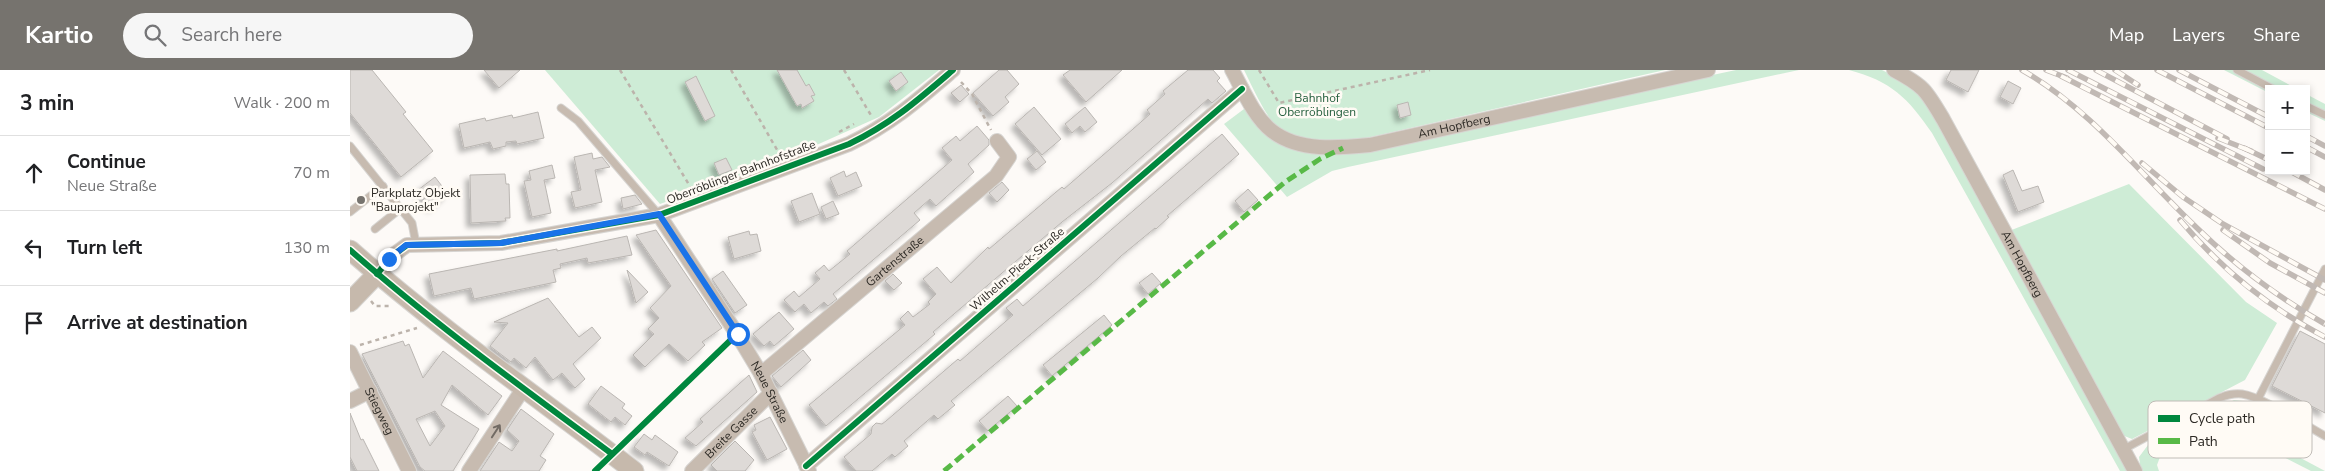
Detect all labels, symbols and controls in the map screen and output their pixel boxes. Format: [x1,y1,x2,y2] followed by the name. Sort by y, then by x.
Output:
[123,13,473,58] search box
[25,19,93,51] text: Kartio
[141,21,169,49] icon: search
[181,22,282,48] text: Search here
[2109,23,2144,47] text: Map
[2172,23,2225,47] text: Layers
[2253,23,2300,47] text: Share
[2265,85,2310,175] map controls
[2265,85,2310,130] button: +
[20,89,74,117] text: 3 min
[1278,90,1356,120] park label: Bahnhof Oberröblingen
[234,92,330,114] text: Walk · 200 m
[1416,111,1492,142] street label: Am Hopfberg
[2265,130,2310,175] button: −
[664,136,818,208] street label: Oberröblinger Bahnhofstraße
[67,149,146,175] text: Continue
[20,159,48,187] icon: ahead
[293,162,330,184] text: 70 m
[67,175,157,197] text: Neue Straße
[371,185,461,215] place label: Parkplatz Objekt "Bauprojekt"
[355,194,367,206] marker: Parkplatz Objekt "Bauprojekt"
[966,223,1068,315] street label: Wilhelm-Pieck-Straße
[1997,228,2047,300] street label: Am Hopfberg
[862,232,927,290] street label: Gartenstraße
[20,234,48,262] icon: left
[67,235,142,261] text: Turn left
[283,237,330,259] text: 130 m
[378,248,401,271] route end
[20,309,48,337] icon: arrive
[67,310,248,336] text: Arrive at destination
[727,323,750,346] route start
[747,358,792,426] street label: Neue Straße
[361,385,398,438] street label: Stiegweg
[2148,401,2312,458] legend
[701,403,761,462] street label: Breite Gasse
[2189,409,2255,428] text: Cycle path
[491,424,502,438] one-way arrow
[2189,432,2218,451] text: Path

